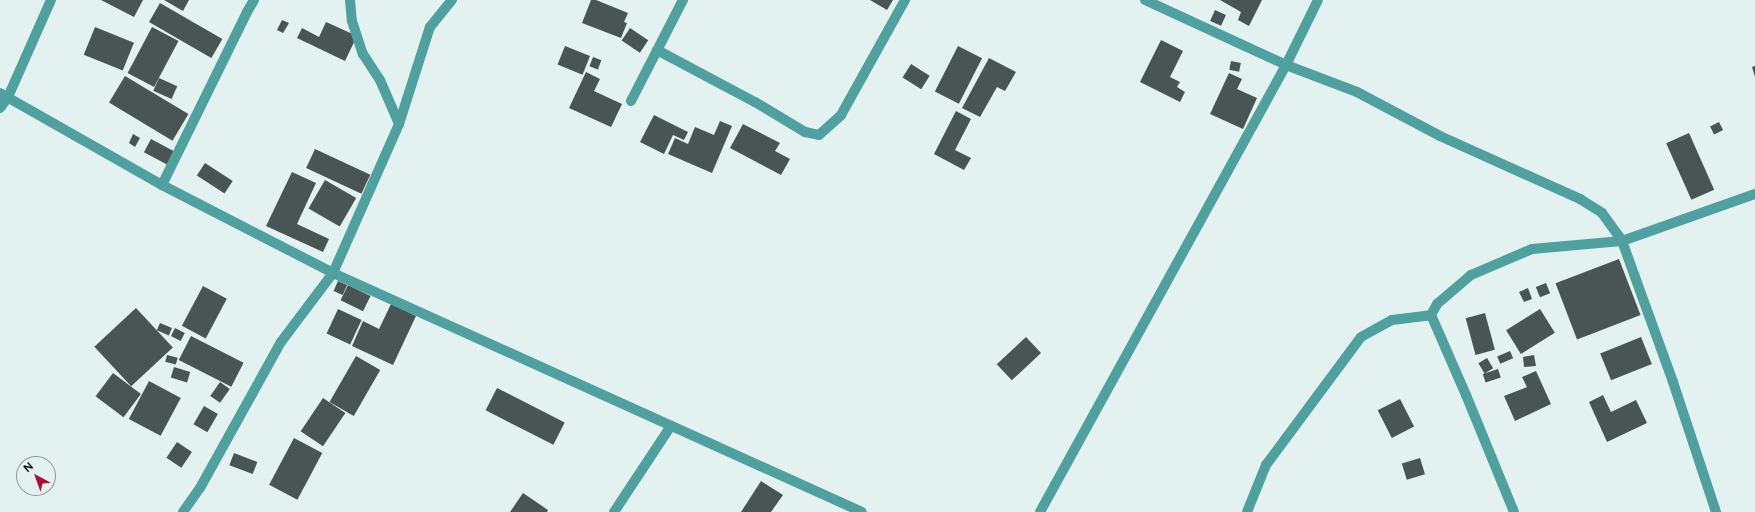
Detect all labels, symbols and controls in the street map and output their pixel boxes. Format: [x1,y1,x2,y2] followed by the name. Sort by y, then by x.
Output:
[16,456,56,496] north arrow
[21,460,36,475] text: N

